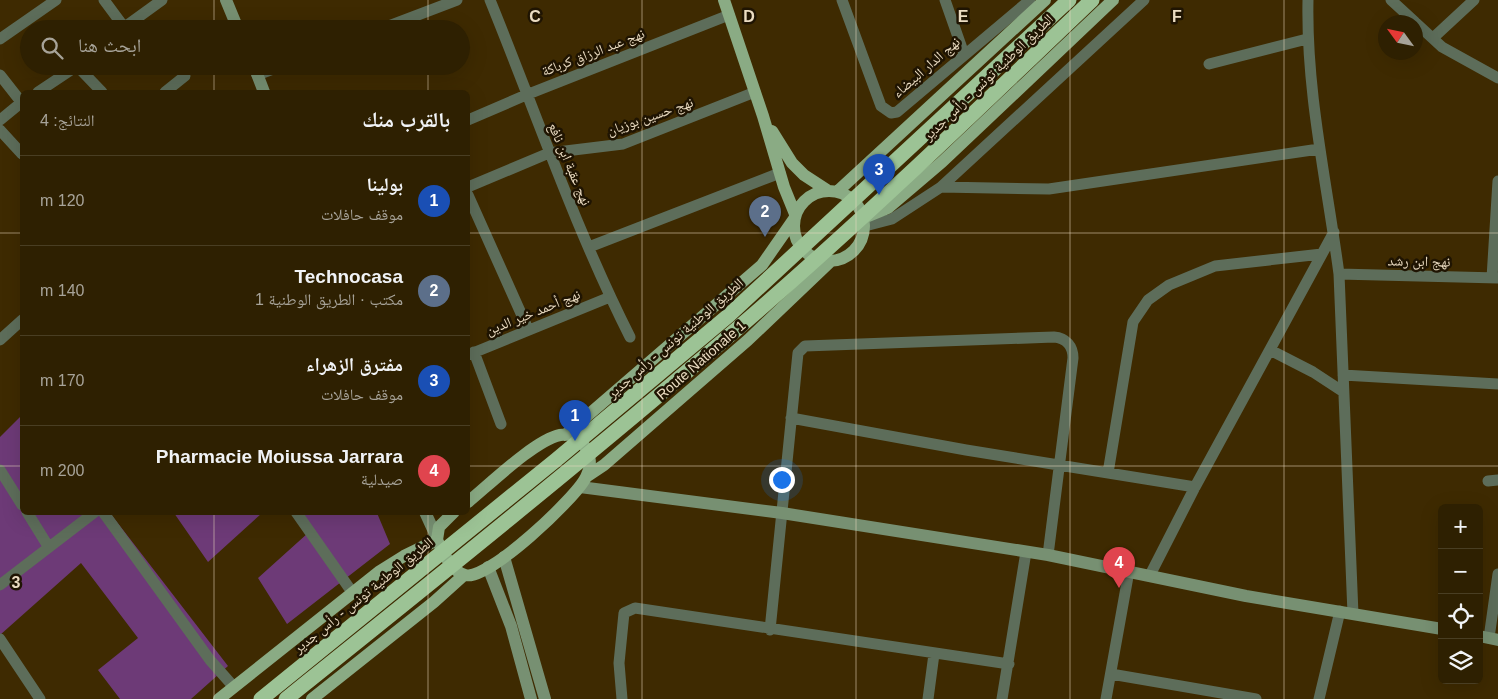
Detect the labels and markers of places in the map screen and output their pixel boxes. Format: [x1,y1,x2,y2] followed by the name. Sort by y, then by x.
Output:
[863,154,895,195] pin: 3
[749,196,781,237] pin: 2
[559,400,591,441] pin: 1
[1103,547,1135,588] pin: 4

